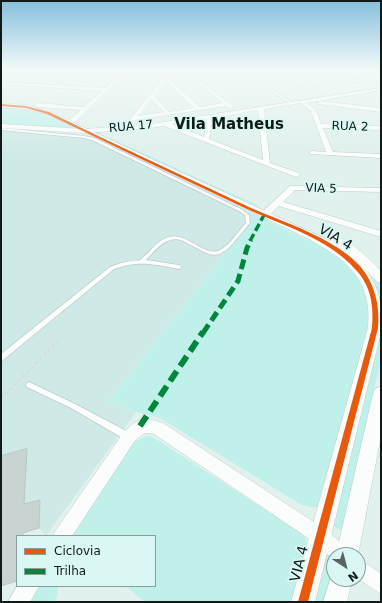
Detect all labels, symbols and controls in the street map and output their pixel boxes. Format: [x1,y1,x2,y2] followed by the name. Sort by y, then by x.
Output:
[174,116,284,134] district label: Vila Matheus
[108,118,154,136] street label: RUA 17
[331,119,369,135] street label: RUA 2
[305,181,337,197] street label: VIA 5
[315,221,355,255] street label: VIA 4
[16,535,156,587] legend
[54,544,101,558] text: Ciclovia
[287,544,313,584] street label: VIA 4
[326,547,366,587] north arrow
[54,564,86,578] text: Trilha
[345,568,360,584] text: N

